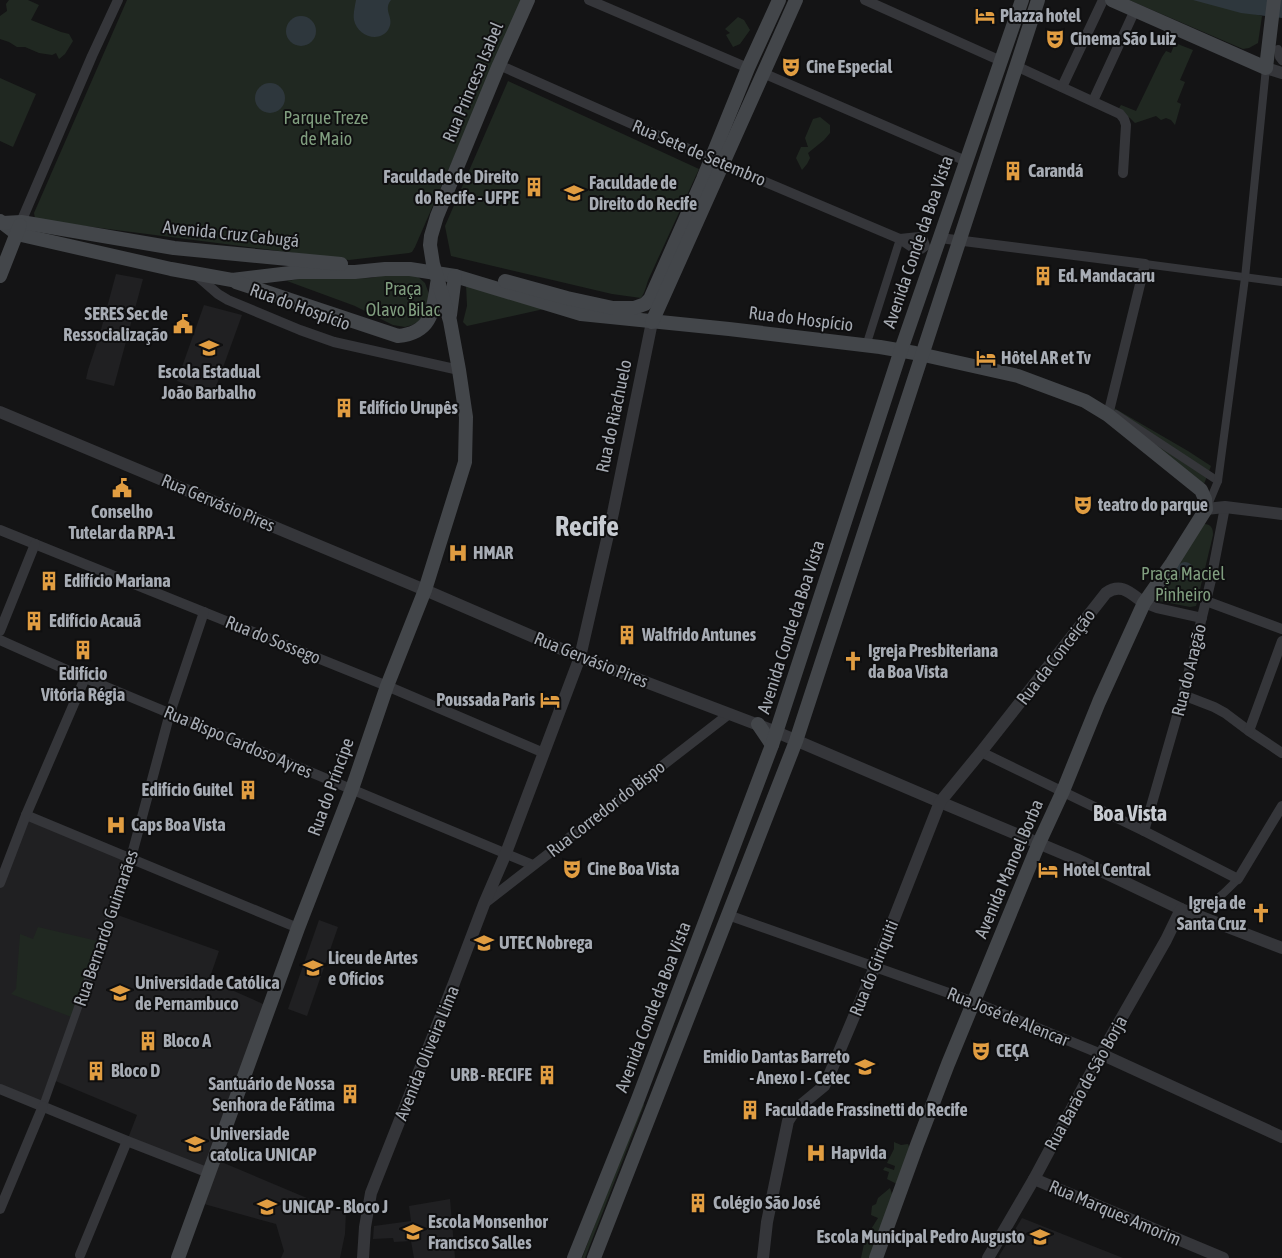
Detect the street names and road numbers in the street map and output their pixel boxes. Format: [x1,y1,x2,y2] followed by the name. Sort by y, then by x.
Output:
[438,18,507,145] street label: Rua Princesa Isabel
[629,115,769,190] street label: Rua Sete de Setembro
[878,153,957,331] street label: Avenida Conde da Boa Vista
[162,216,300,251] street label: Avenida Cruz Cabugá
[247,279,353,334] street label: Rua do Hospício
[748,302,855,335] street label: Rua do Hospício
[591,358,636,474] street label: Rua do Riachuelo
[158,469,278,536] street label: Rua Gervásio Pires
[753,538,828,716] street label: Avenida Conde da Boa Vista
[1012,605,1099,709] street label: Rua da Conceição
[223,611,324,668] street label: Rua do Sossego
[1167,622,1210,718] street label: Rua do Aragão
[531,627,651,692] street label: Rua Gervásio Pires
[161,701,316,782] street label: Rua Bispo Cardoso Ayres
[303,735,358,839] street label: Rua do Príncipe
[542,756,669,861] street label: Rua Corredor do Bispo
[970,796,1047,941] street label: Avenida Manoel Borba
[69,847,142,1009] street label: Rua Bernardo Guimarães
[845,917,902,1019] street label: Rua do Giriquiti
[610,919,695,1095] street label: Avenida Conde da Boa Vista
[390,982,463,1123] street label: Avenida Oliveira Lima
[944,983,1073,1051] street label: Rua José de Alencar
[1040,1012,1131,1154] street label: Rua Barão de São Borja
[1046,1175,1184,1250] street label: Rua Marques Amorim

